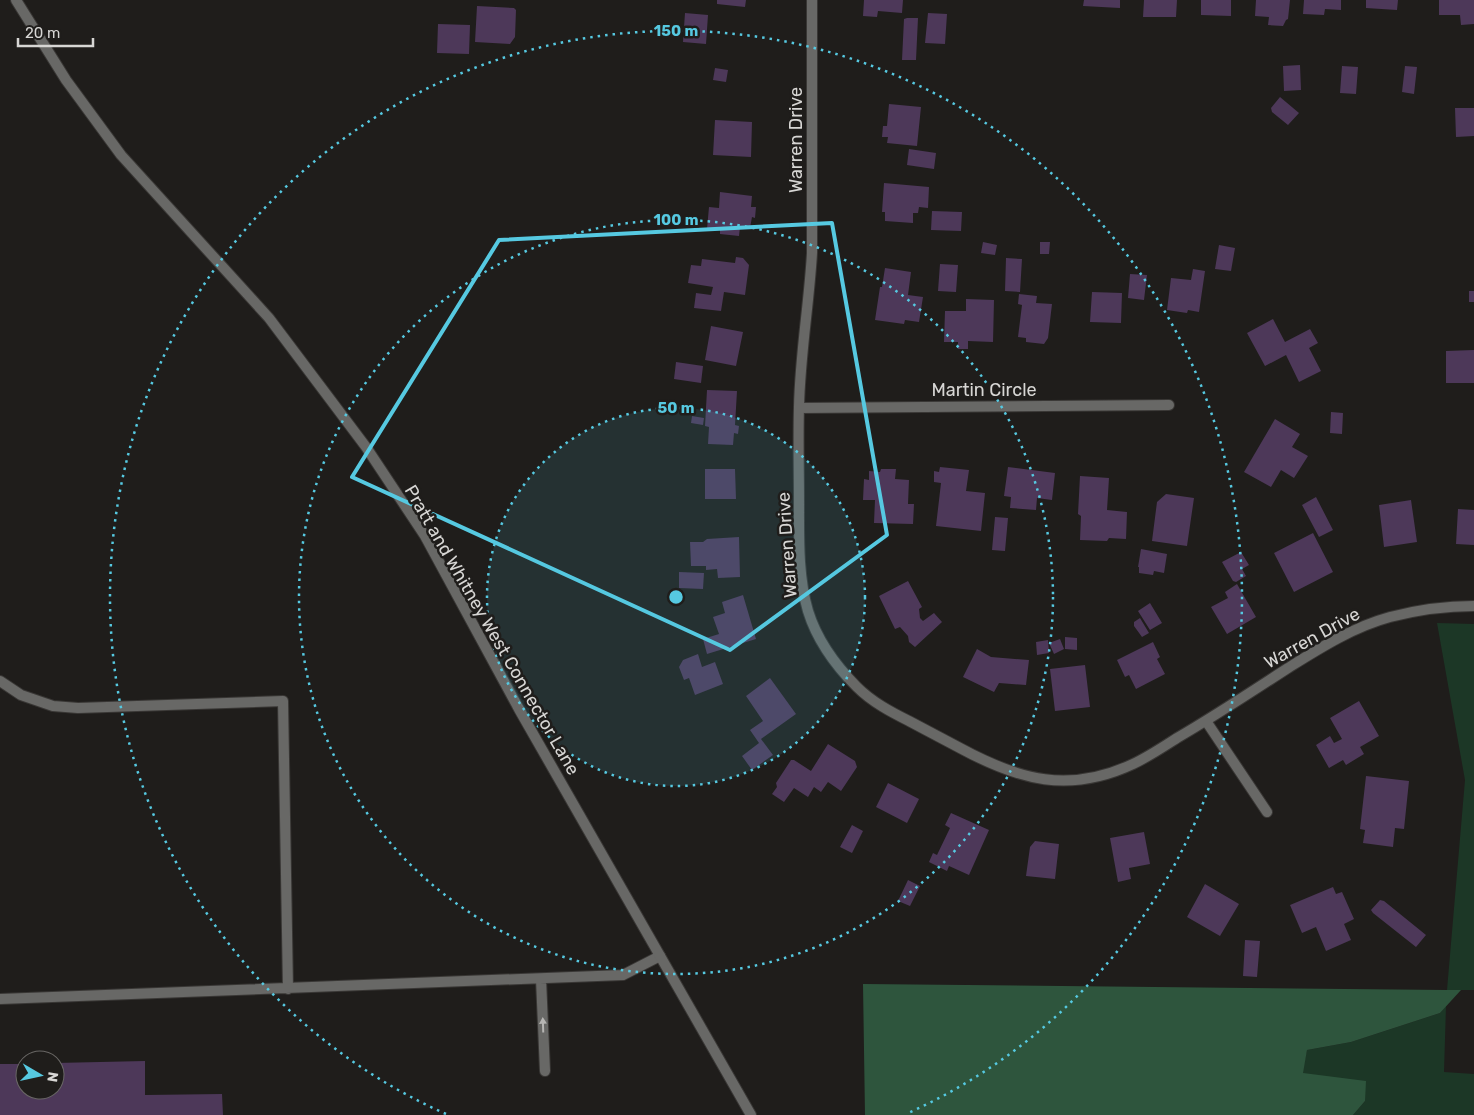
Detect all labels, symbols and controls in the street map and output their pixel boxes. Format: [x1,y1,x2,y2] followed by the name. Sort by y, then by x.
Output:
[18,15,92,47] scale bar
[654,22,698,40] text: 150 m
[25,24,60,42] text: 20 m
[785,87,807,193] street label: Warren Drive
[654,211,698,229] text: 100 m
[931,379,1037,401] street label: Martin Circle
[658,399,694,417] text: 50 m
[400,481,584,779] street label: Pratt and Whitney West Connector Lane
[772,491,802,599] street label: Warren Drive
[667,588,685,606] centre of rings
[1260,603,1364,673] street label: Warren Drive
[538,1017,546,1033] one-way arrow
[15,1050,65,1100] north arrow
[43,1071,62,1083] text: N

